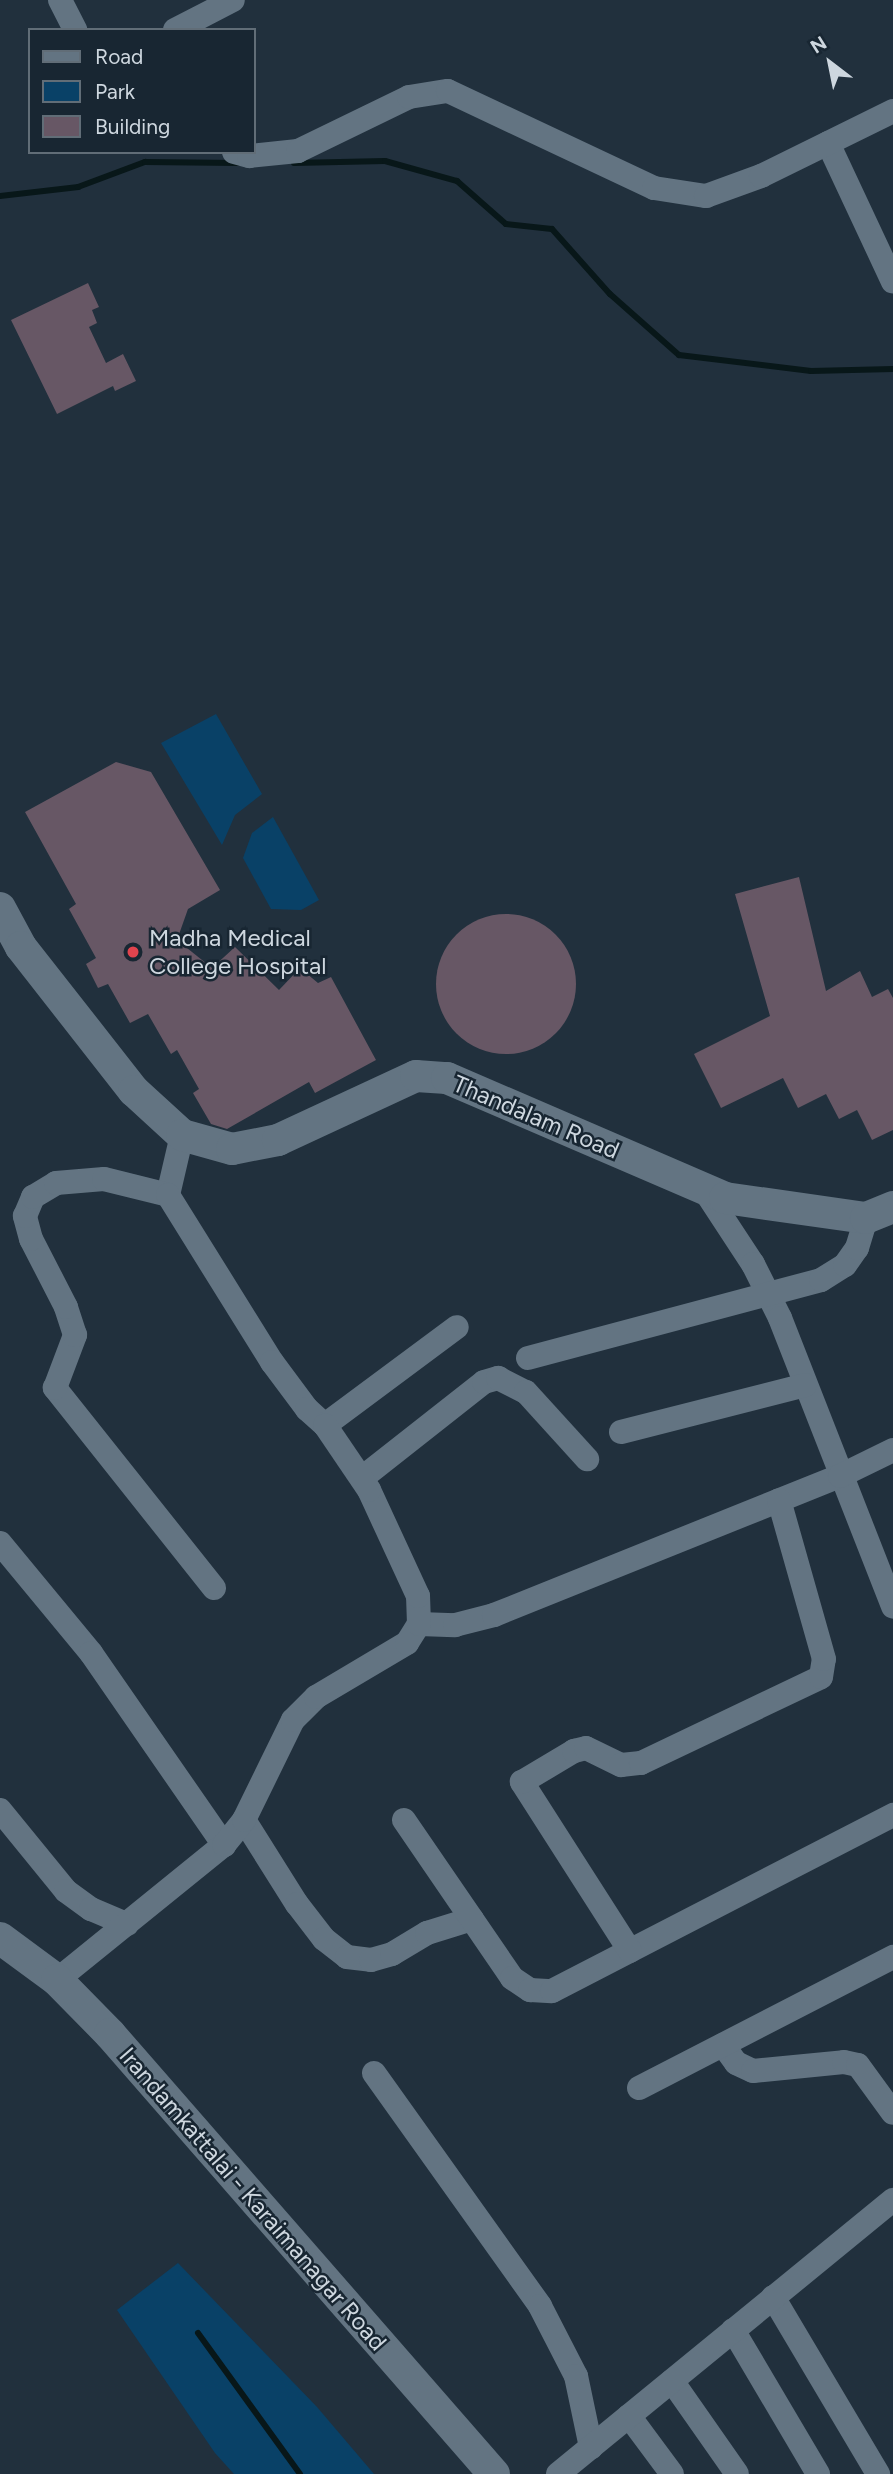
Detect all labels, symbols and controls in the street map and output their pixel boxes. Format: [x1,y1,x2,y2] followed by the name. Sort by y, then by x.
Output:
[28,28,256,154] legend
[795,28,865,98] north arrow
[806,31,831,58] text: N
[95,44,143,69] text: Road
[95,79,135,104] text: Park
[95,114,170,139] text: Building
[149,924,326,980] place label: Madha Medical College Hospital
[123,942,143,962] marker: Madha Medical College Hospital
[449,1069,623,1165] street label: Thandalam Road
[113,2041,393,2357] street label: Irandamkattalai - Karaimanagar Road

